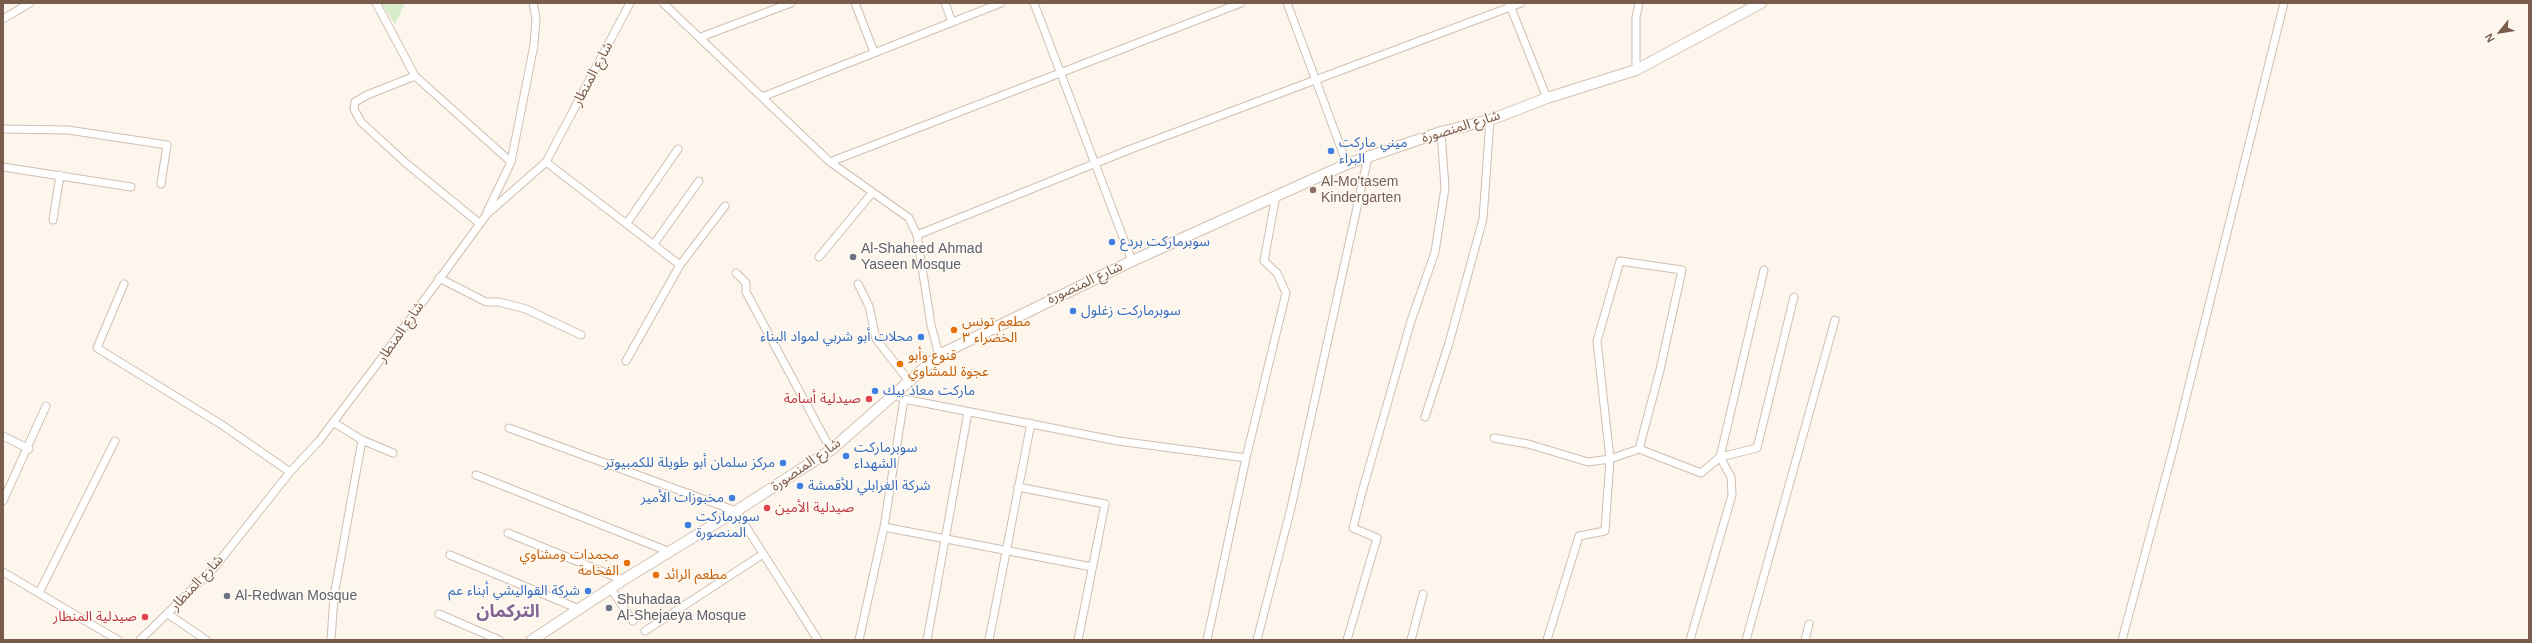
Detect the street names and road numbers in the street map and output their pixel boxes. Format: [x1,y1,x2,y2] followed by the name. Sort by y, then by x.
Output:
[569,39,617,109] street label: شارع المنطار
[1420,107,1502,147] street label: شارع المنصورة
[1045,258,1125,308] street label: شارع المنصورة
[374,298,428,366] street label: شارع المنطار
[768,435,844,495] street label: شارع المنصورة
[167,552,227,614] street label: شارع المنطار

